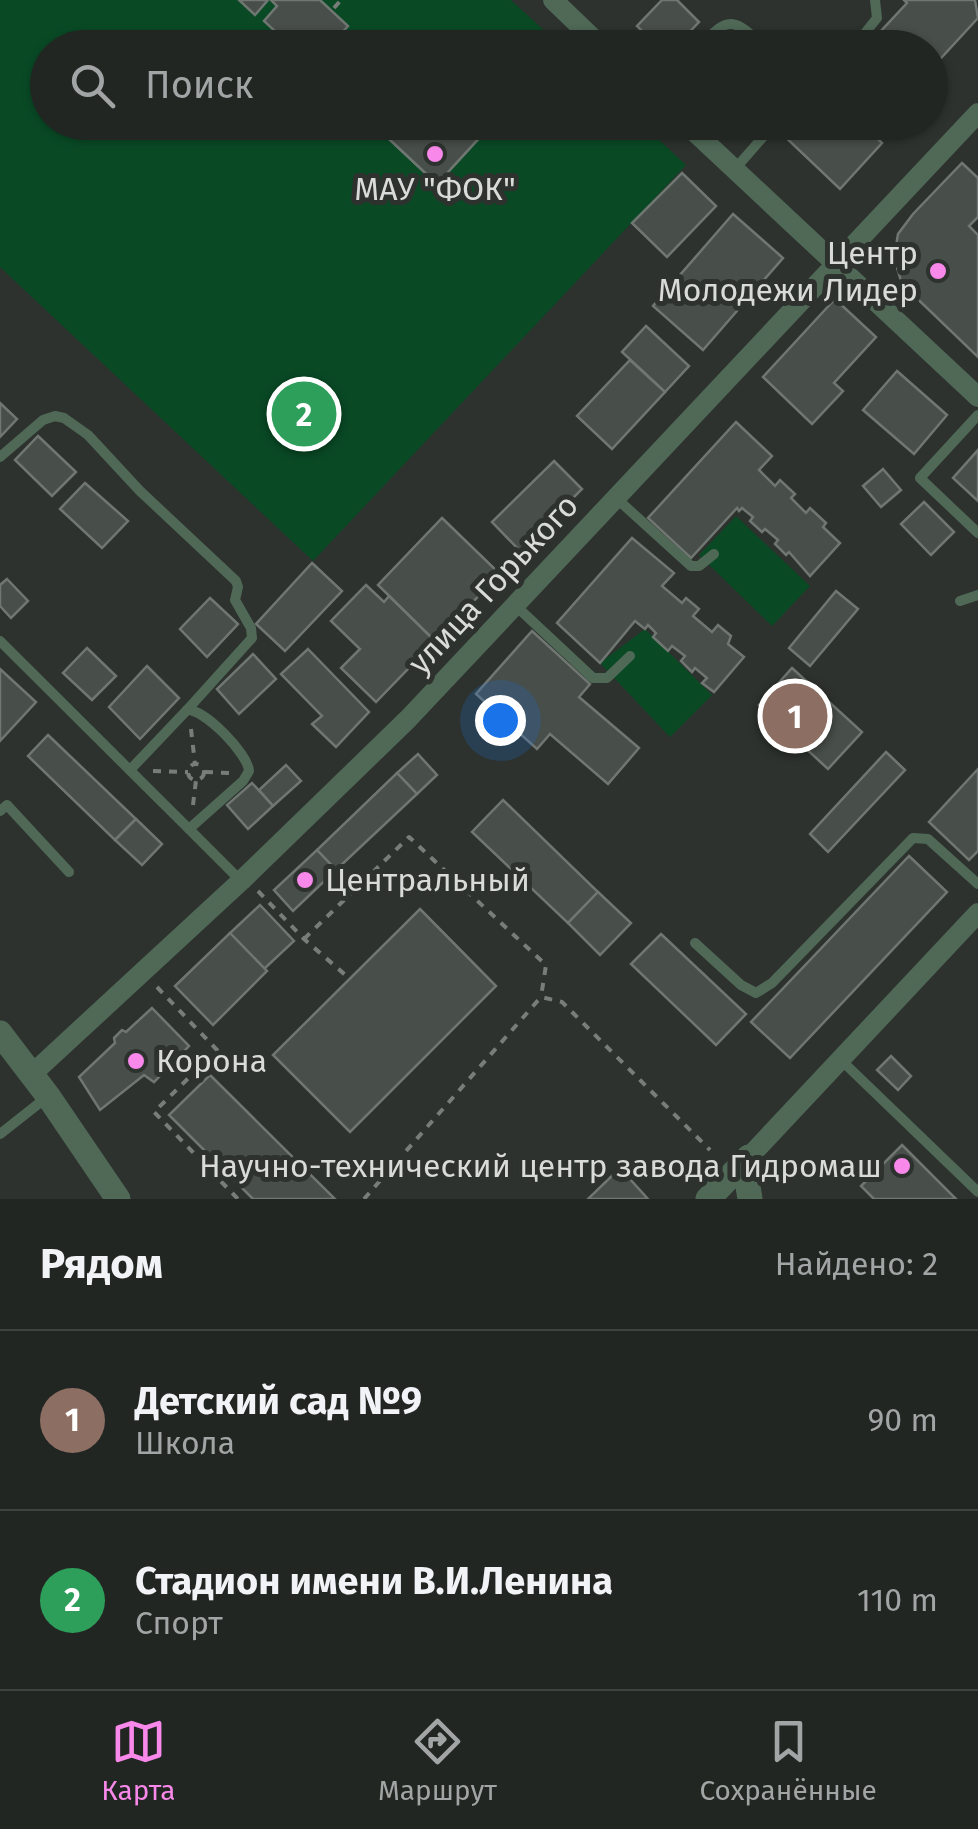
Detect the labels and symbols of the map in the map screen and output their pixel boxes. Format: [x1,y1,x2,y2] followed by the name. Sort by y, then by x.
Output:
[424,143,446,165] marker: МАУ "ФОК"
[354,170,516,208] place label: МАУ "ФОК"
[658,234,918,309] place label: Центр Молодежи Лидер
[927,260,949,282] marker: Центр Молодежи Лидер
[272,376,336,452] pin: 2
[400,486,586,682] street label: улица Горького
[762,678,828,754] pin: 1
[475,695,526,746] your location
[325,861,530,899] place label: Центральный
[294,869,316,891] marker: Центральный
[156,1042,267,1080] place label: Корона
[125,1050,147,1072] marker: Корона
[199,1147,882,1185] place label: Научно-технический центр завода Гидромаш
[891,1155,913,1177] marker: Научно-технический центр завода Гидромаш

